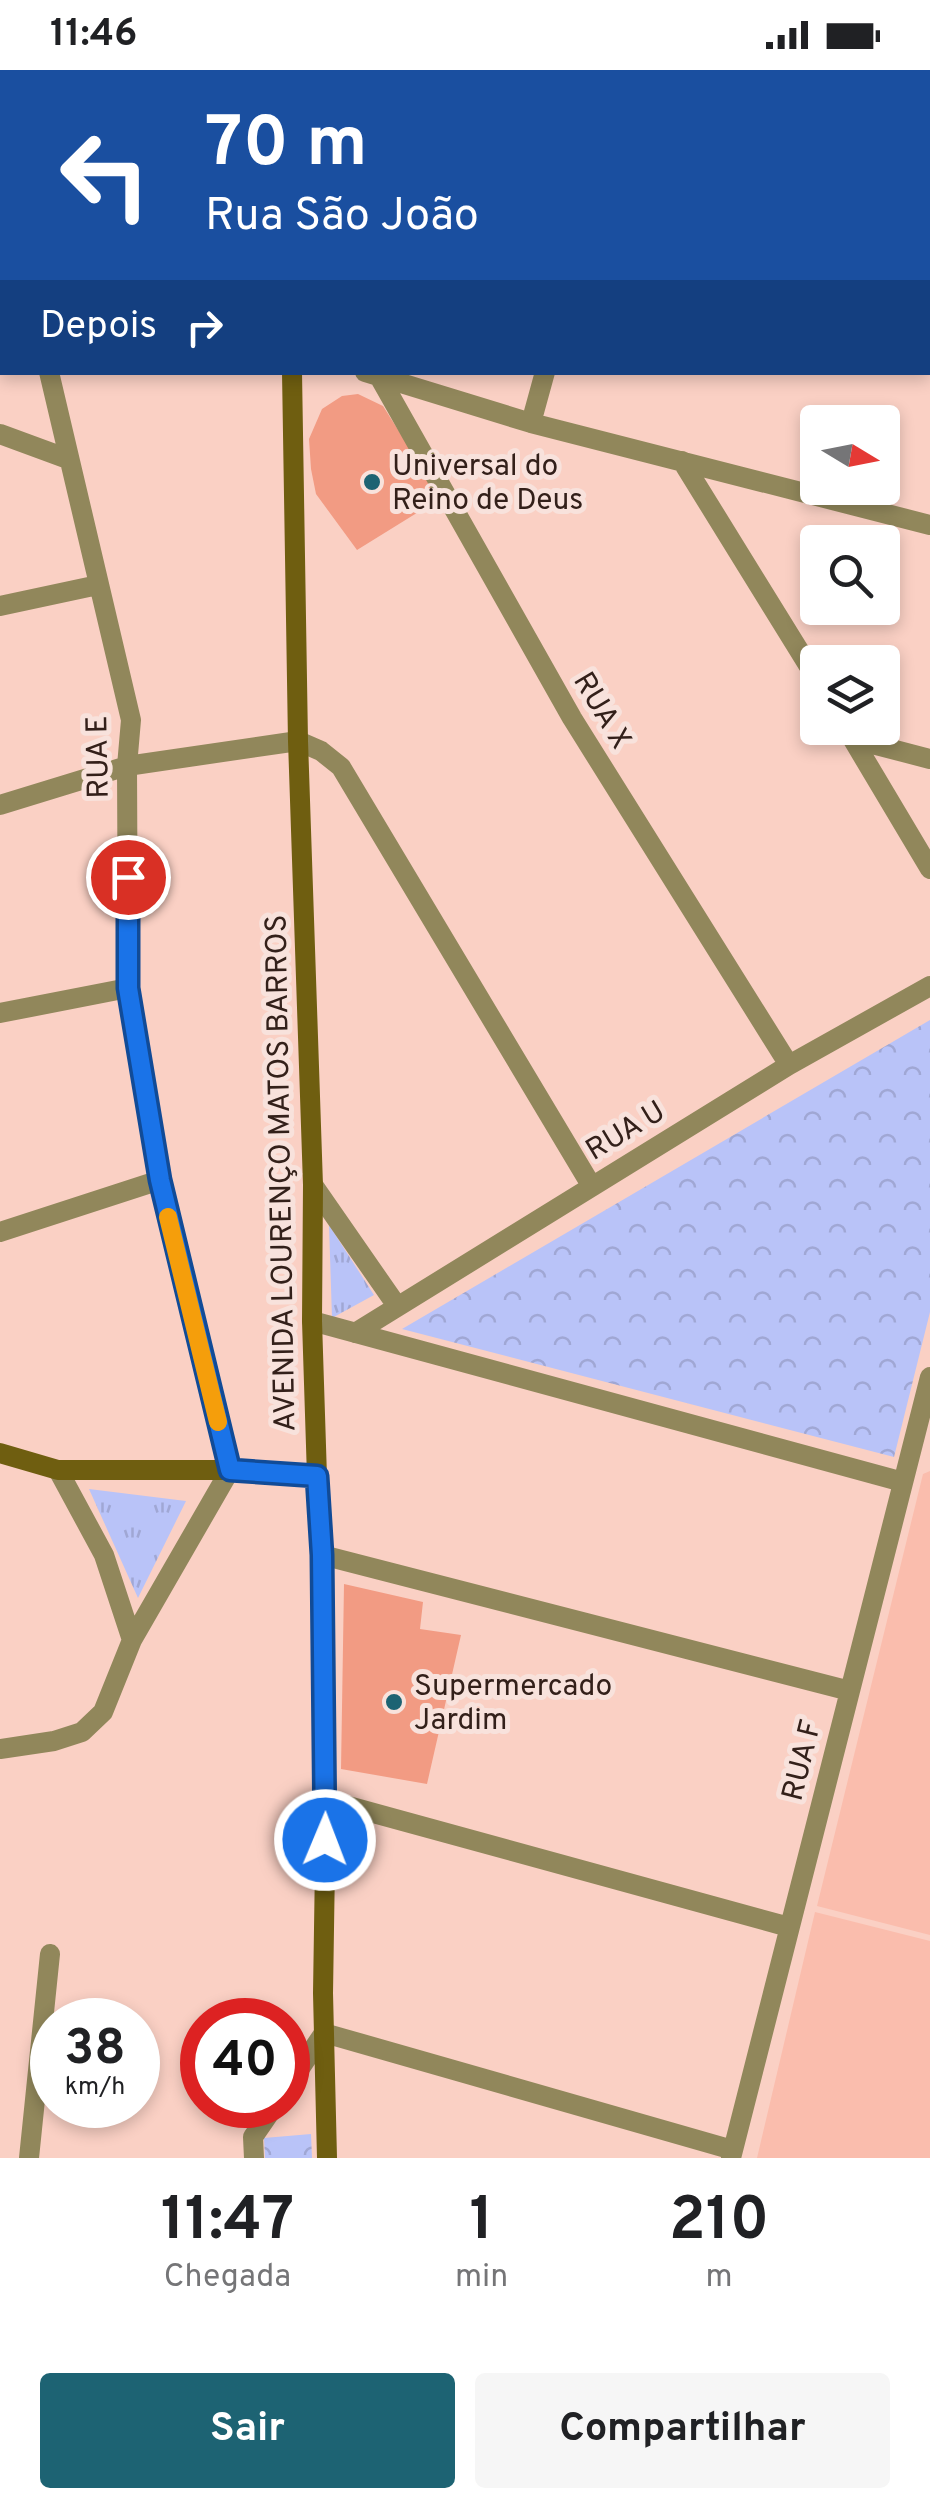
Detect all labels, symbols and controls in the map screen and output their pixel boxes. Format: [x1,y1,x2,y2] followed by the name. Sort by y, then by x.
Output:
[50,11,137,60] text: 11:46
[205,102,368,191] text: 70 m
[40,110,170,240] icon: left
[205,189,479,246] text: Rua São João
[177,300,232,355] icon: right
[40,303,157,352] text: Depois
[800,405,900,505] north arrow
[800,405,900,745] map controls
[392,449,583,520] place label: Universal do Reino de Deus
[361,471,383,493] marker: Universal do Reino de Deus
[800,525,900,625] button: search
[800,645,900,745] button: layers
[564,666,638,757] street label: RUA X
[80,715,119,799] street label: RUA E
[86,835,171,920] pin
[101,850,156,905] icon: arrive
[259,914,306,1432] street label: AVENIDA LOURENÇO MATOS BARROS
[580,1094,673,1170] street label: RUA U
[414,1669,612,1740] place label: Supermercado Jardim
[383,1691,405,1713] marker: Supermercado Jardim
[776,1716,831,1805] street label: RUA F
[273,1788,377,1892] position arrow
[180,1998,310,2128] speed limit sign: 40
[64,2019,126,2082] text: 38
[65,2072,125,2104] text: km/h
[161,2185,294,2261] text: 11:47
[470,2185,494,2261] text: 1
[669,2185,769,2261] text: 210
[164,2258,291,2298] text: Chegada
[455,2258,508,2298] text: min
[706,2258,733,2298] text: m
[40,2373,455,2488] button: Sair
[475,2373,890,2488] button: Compartilhar

